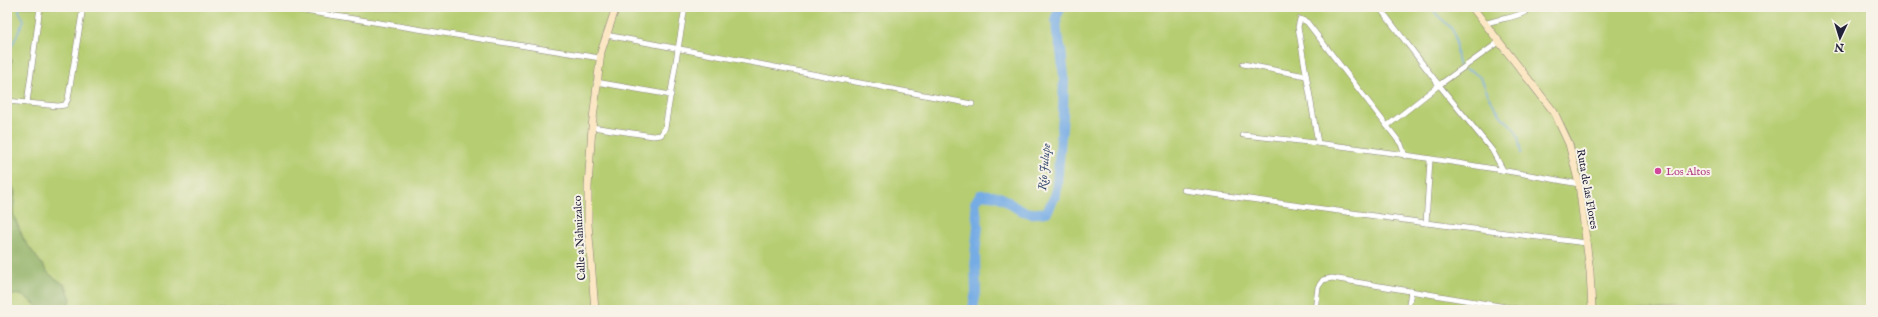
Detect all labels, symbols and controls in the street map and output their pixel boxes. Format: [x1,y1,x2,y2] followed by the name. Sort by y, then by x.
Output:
[1820,18,1860,58] north arrow
[1834,40,1846,54] text: N
[1035,143,1054,191] water label: Río Julupe
[1573,148,1601,230] street label: Ruta de las Flores
[1666,165,1710,179] place label: Los Altos
[1653,166,1663,176] marker: Los Altos
[571,195,589,281] street label: Calle a Nahuizalco

